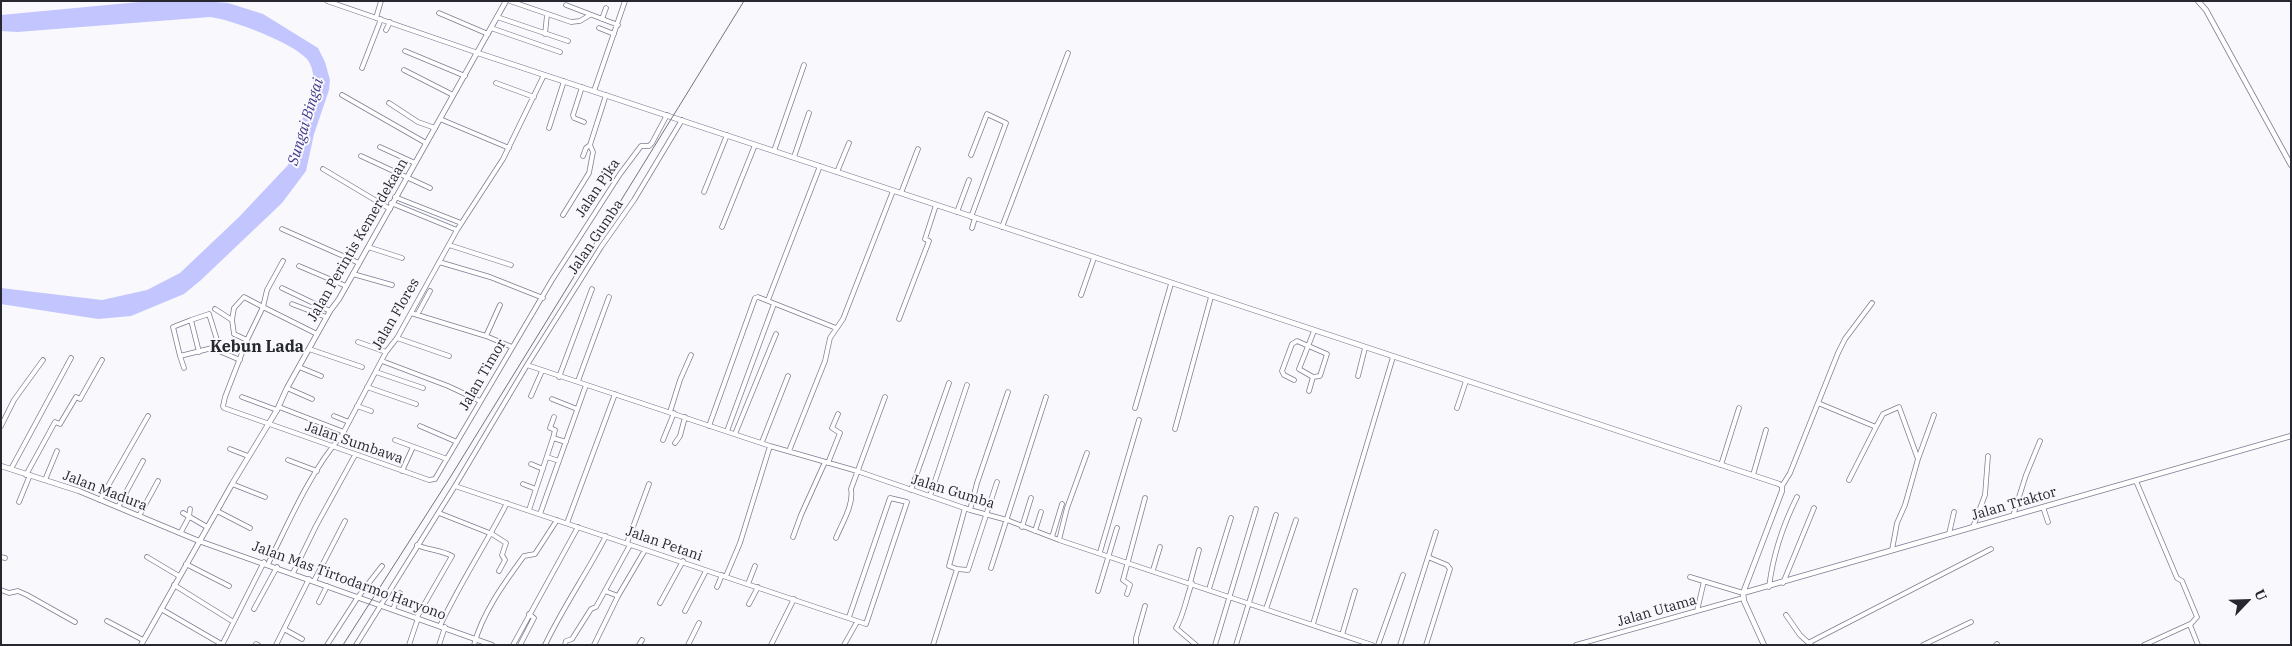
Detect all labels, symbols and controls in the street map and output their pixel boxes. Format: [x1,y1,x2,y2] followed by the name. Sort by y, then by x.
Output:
[284,76,328,168] water label: Sungai Bingai
[304,155,412,325] street label: Jalan Perintis Kemerdekaan
[572,156,624,220] street label: Jalan Pjka
[565,197,627,277] street label: Jalan Gumba
[369,275,423,353] street label: Jalan Flores
[210,337,304,357] district label: Kebun Lada
[456,337,510,413] street label: Jalan Timor
[303,418,405,468] street label: Jalan Sumbawa
[60,467,150,515] street label: Jalan Madura
[909,471,997,513] street label: Jalan Gumba
[1969,484,2059,524] street label: Jalan Traktor
[623,523,705,565] street label: Jalan Petani
[250,538,448,624] street label: Jalan Mas Tirtodarmo Haryono
[2222,576,2272,626] north arrow
[2250,586,2271,603] text: U
[1615,592,1699,630] street label: Jalan Utama

